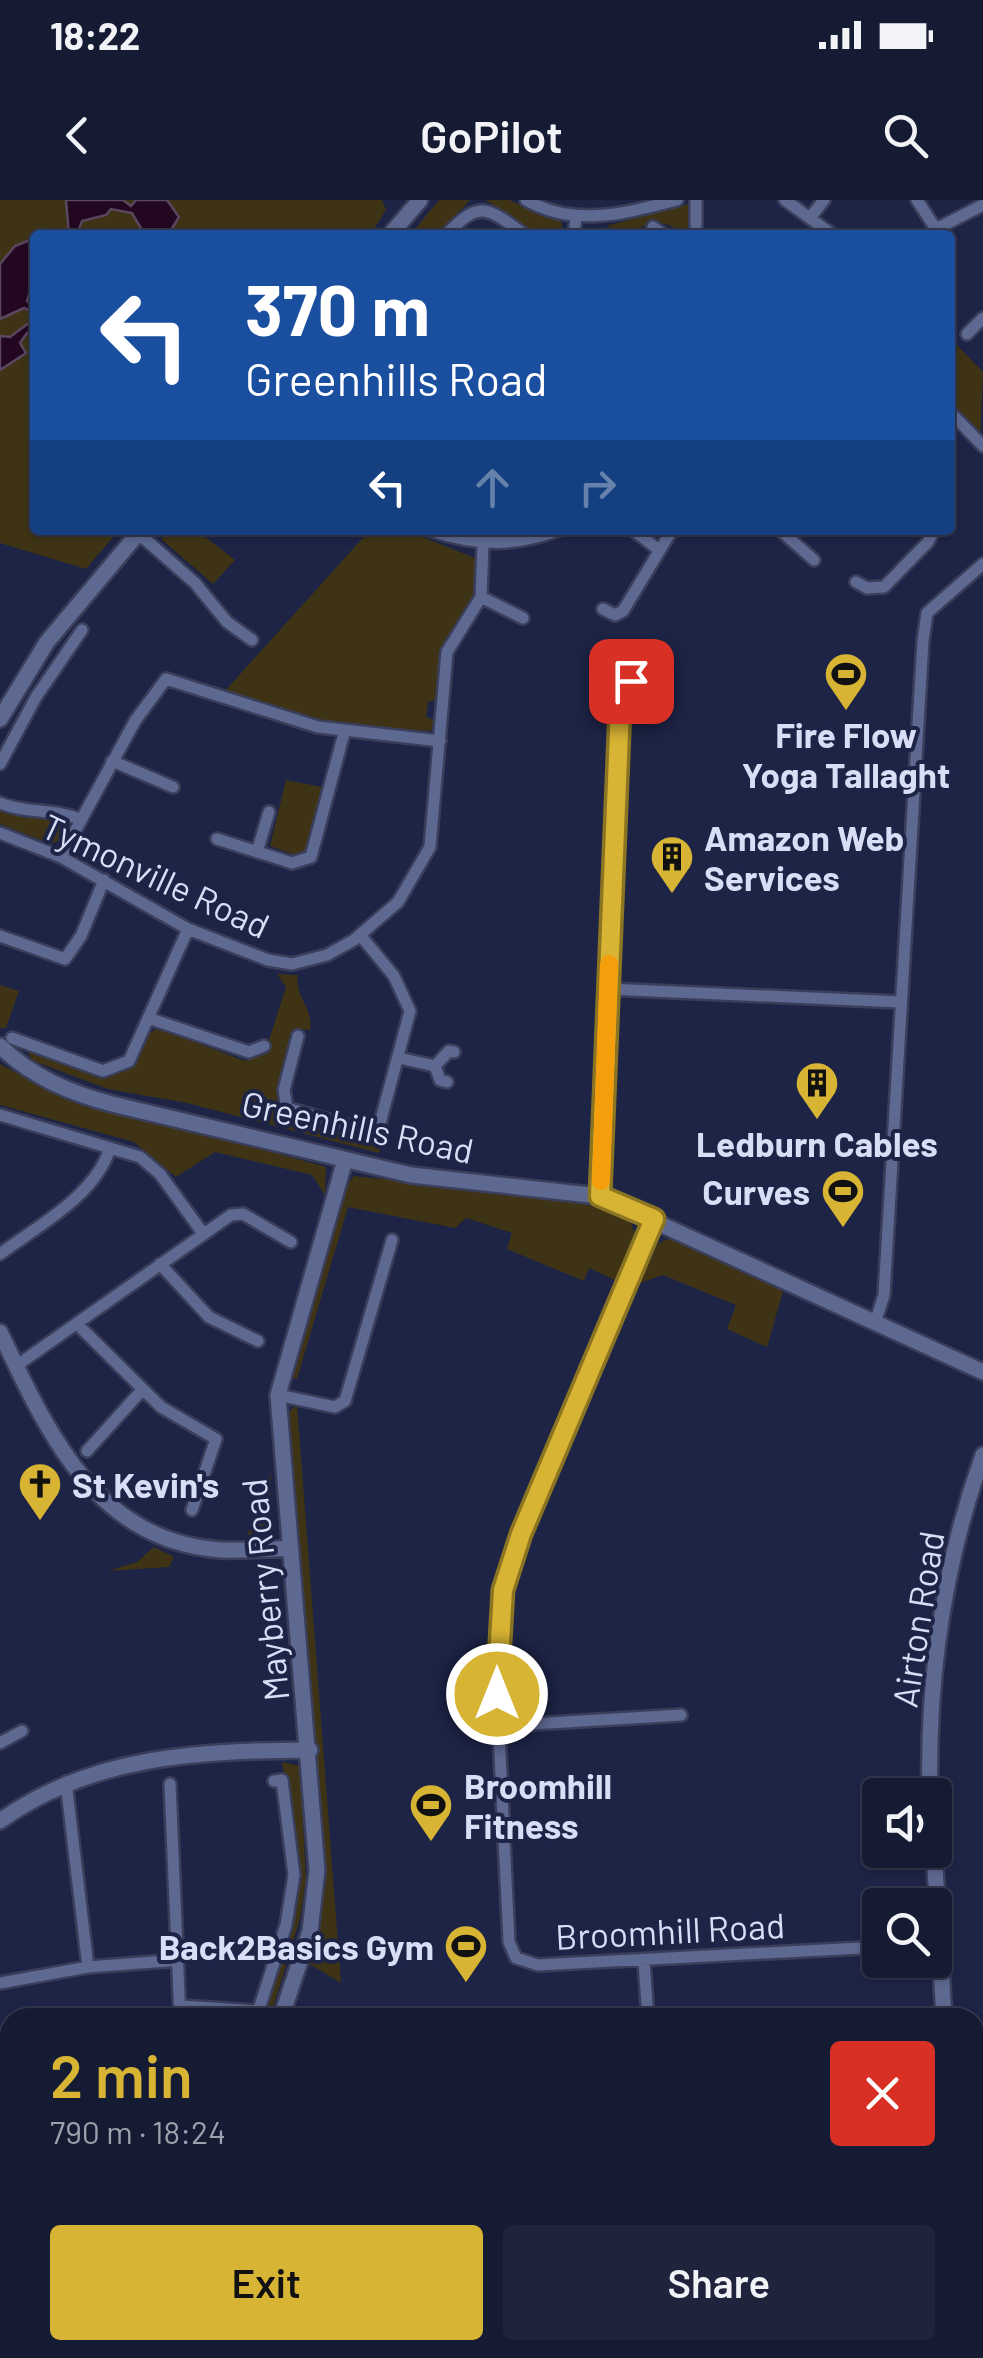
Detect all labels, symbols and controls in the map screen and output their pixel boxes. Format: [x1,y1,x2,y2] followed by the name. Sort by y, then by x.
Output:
[50,12,140,58] text: 18:22
[50,108,105,163] icon: back
[420,108,563,162] text: GoPilot
[878,108,933,163] icon: search
[245,266,430,350] text: 370 m
[80,270,210,400] icon: left
[245,351,548,405] text: Greenhills Road
[360,460,415,515] icon: left
[465,460,520,515] icon: ahead
[570,460,625,515] icon: right
[589,639,674,724] pin
[823,651,869,712] sports icon: Fire Flow Yoga Tallaght
[604,654,659,709] icon: arrive
[742,713,950,795] place label: Fire Flow Yoga Tallaght
[36,804,276,946] street label: Tymonville Road
[704,816,904,898] place label: Amazon Web Services
[649,834,695,895] building icon: Amazon Web Services
[794,1060,840,1121] building icon: Ledburn Cables
[239,1081,477,1171] street label: Greenhills Road
[696,1122,938,1164] place label: Ledburn Cables
[820,1168,866,1229] sports icon: Curves
[702,1170,810,1212] place label: Curves
[17,1461,63,1522] church icon: St Kevin's
[72,1463,219,1505] place label: St Kevin's
[231,1477,297,1703] street label: Mayberry Road
[882,1528,952,1710] street label: Airton Road
[445,1642,549,1746] position arrow
[464,1764,612,1846] place label: Broomhill Fitness
[862,1778,952,1978] map controls
[862,1778,952,1868] button: sound
[408,1782,454,1843] sports icon: Broomhill Fitness
[862,1888,952,1978] button: search
[554,1903,786,1957] street label: Broomhill Road
[443,1923,489,1984] sports icon: Back2Basics Gym
[159,1925,434,1967] place label: Back2Basics Gym
[50,2038,193,2110] text: 2 min
[830,2041,935,2146] button: close
[50,2112,226,2150] text: 790 m · 18:24
[50,2225,483,2340] button: Exit
[503,2225,935,2340] button: Share

